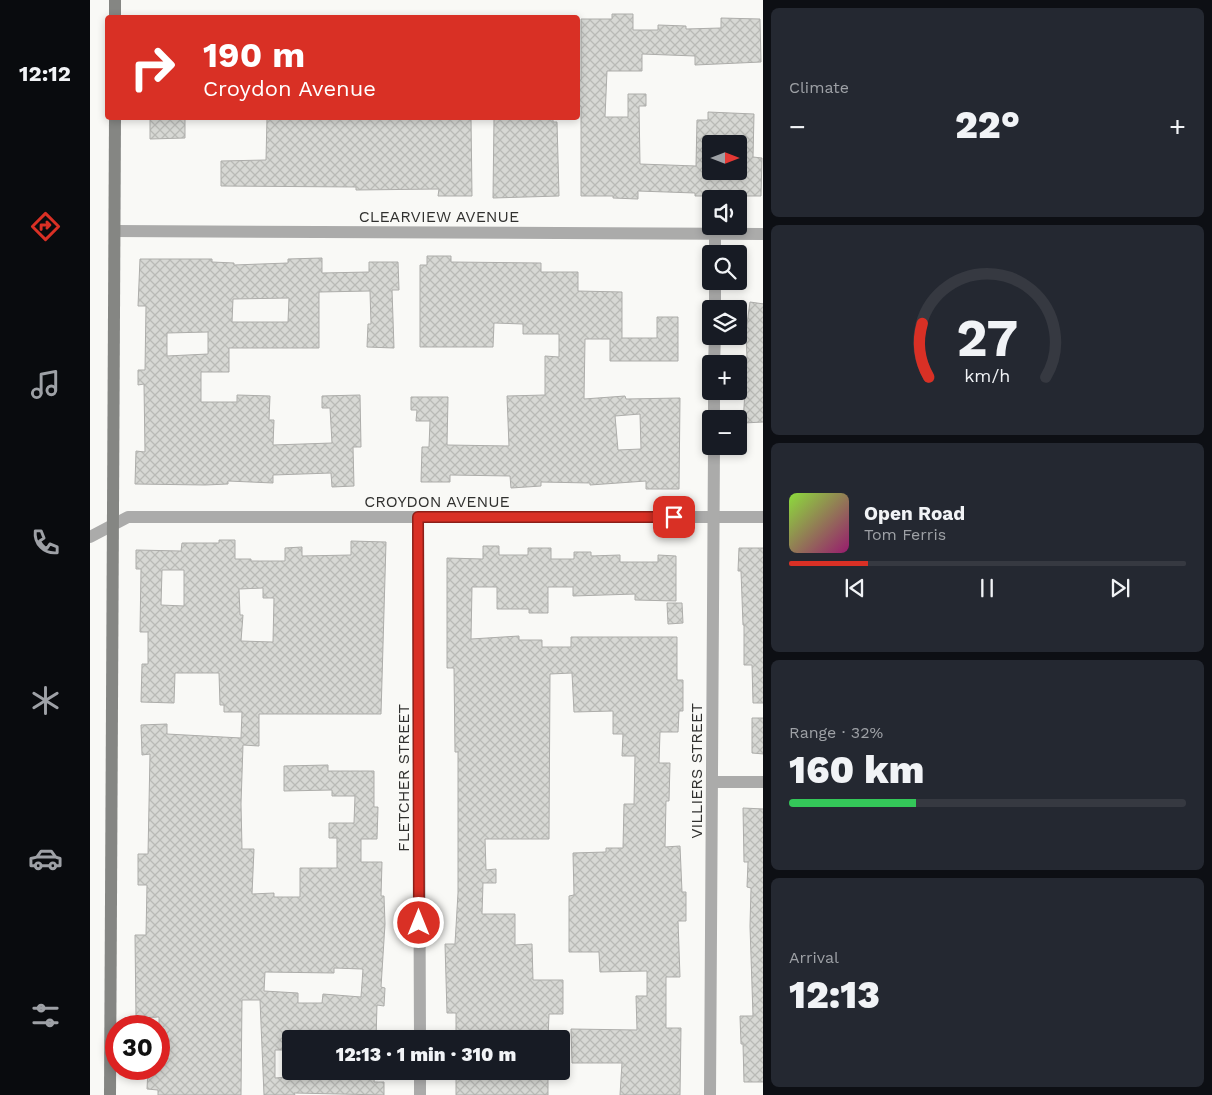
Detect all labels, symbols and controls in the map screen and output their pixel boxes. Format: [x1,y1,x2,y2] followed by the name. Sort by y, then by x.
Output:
[203,34,305,76] text: 190 m
[120,35,185,100] icon: right
[19,61,71,86] text: 12:12
[203,76,376,101] text: Croydon Avenue
[789,78,849,97] text: Climate
[955,103,1020,147] text: 22°
[789,110,806,143] text: −
[1169,110,1186,143] text: +
[702,135,748,180] north arrow
[702,135,747,455] map controls
[702,190,747,235] button: sound
[359,207,519,226] street label: CLEARVIEW AVENUE
[28,209,63,244] icon: directions
[702,245,747,290] button: search
[702,300,747,345] button: layers
[957,308,1018,369] text: 27
[702,355,747,400] button: +
[964,365,1011,386] text: km/h
[28,367,63,402] icon: music
[702,410,747,455] button: −
[364,492,510,511] street label: CROYDON AVENUE
[653,496,695,538] pin
[864,502,965,525] text: Open Road
[660,503,688,531] icon: arrive
[28,525,63,560] icon: phone
[864,525,946,544] text: Tom Ferris
[841,574,869,602] icon: previous
[973,574,1001,602] icon: pause
[1106,574,1134,602] icon: next
[28,683,63,718] icon: climate
[687,703,706,839] street label: VILLIERS STREET
[394,704,413,852] street label: FLETCHER STREET
[789,723,883,742] text: Range · 32%
[789,748,924,792] text: 160 km
[28,841,63,876] icon: car
[392,896,444,948] position arrow
[789,948,839,967] text: Arrival
[789,973,880,1017] text: 12:13
[28,998,63,1033] icon: filters
[105,1015,170,1080] speed limit sign: 30
[336,1043,516,1066] text: 12:13 · 1 min · 310 m

